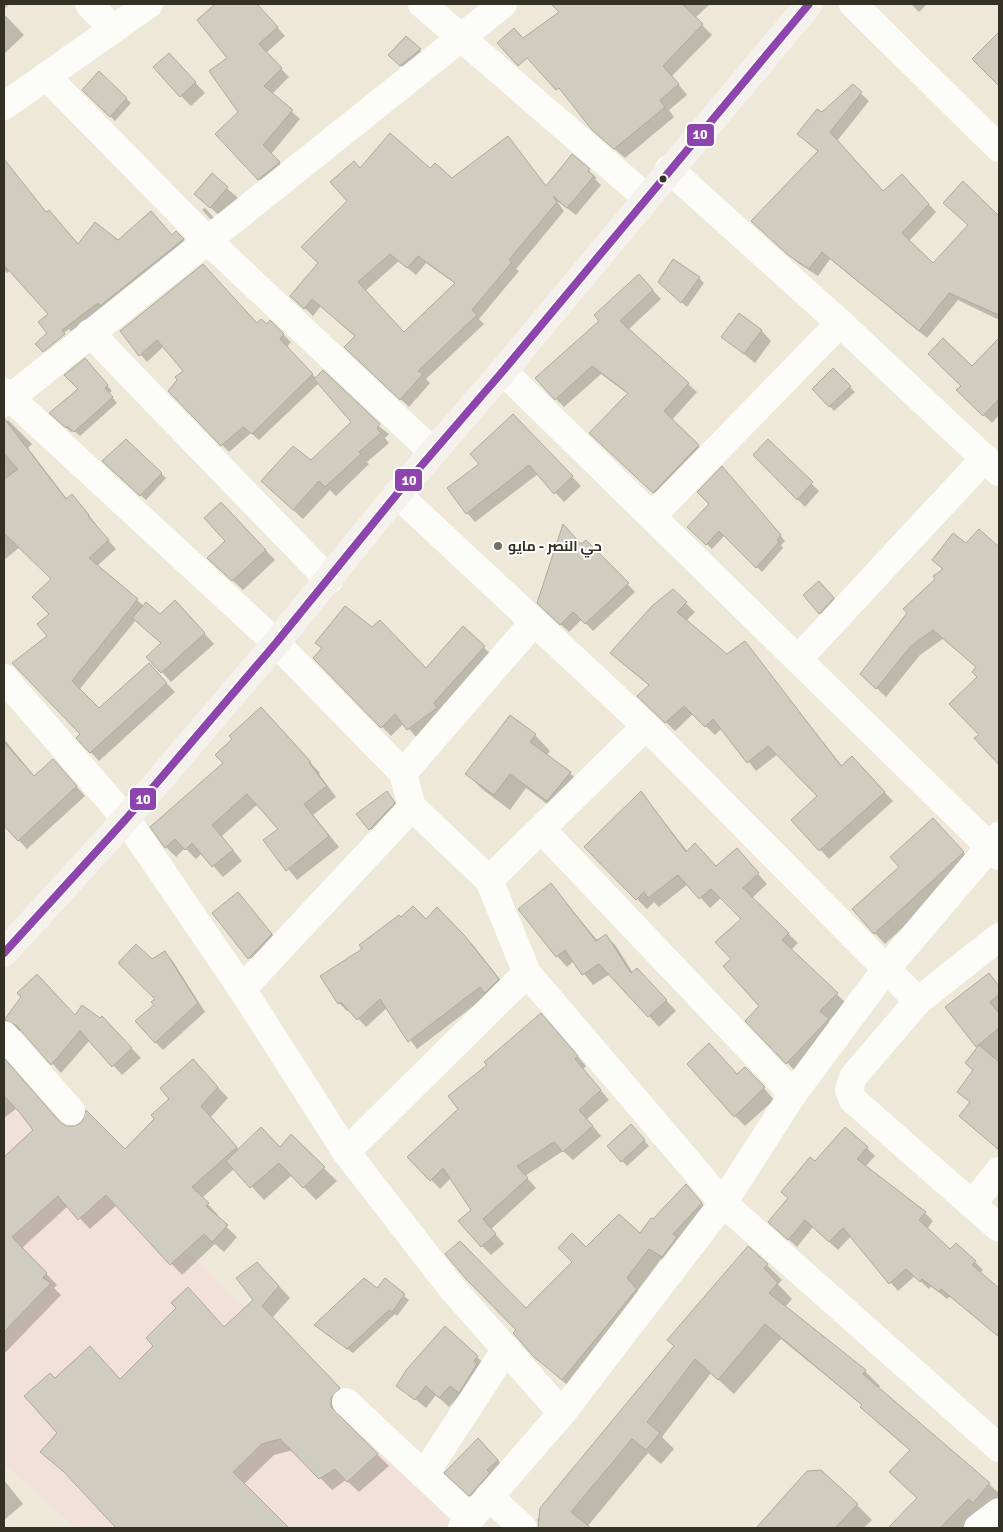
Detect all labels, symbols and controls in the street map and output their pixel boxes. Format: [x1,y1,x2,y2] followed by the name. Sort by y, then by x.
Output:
[686,123,715,147] line badge: 10
[692,126,708,143] text: 10
[658,174,668,184] unlabelled marker
[394,468,423,492] line badge: 10
[401,472,417,489] text: 10
[508,538,602,558] place label: حي النصر - مايو
[492,540,504,552] marker: حي النصر - مايو
[129,787,157,811] line badge: 10
[135,791,151,808] text: 10

